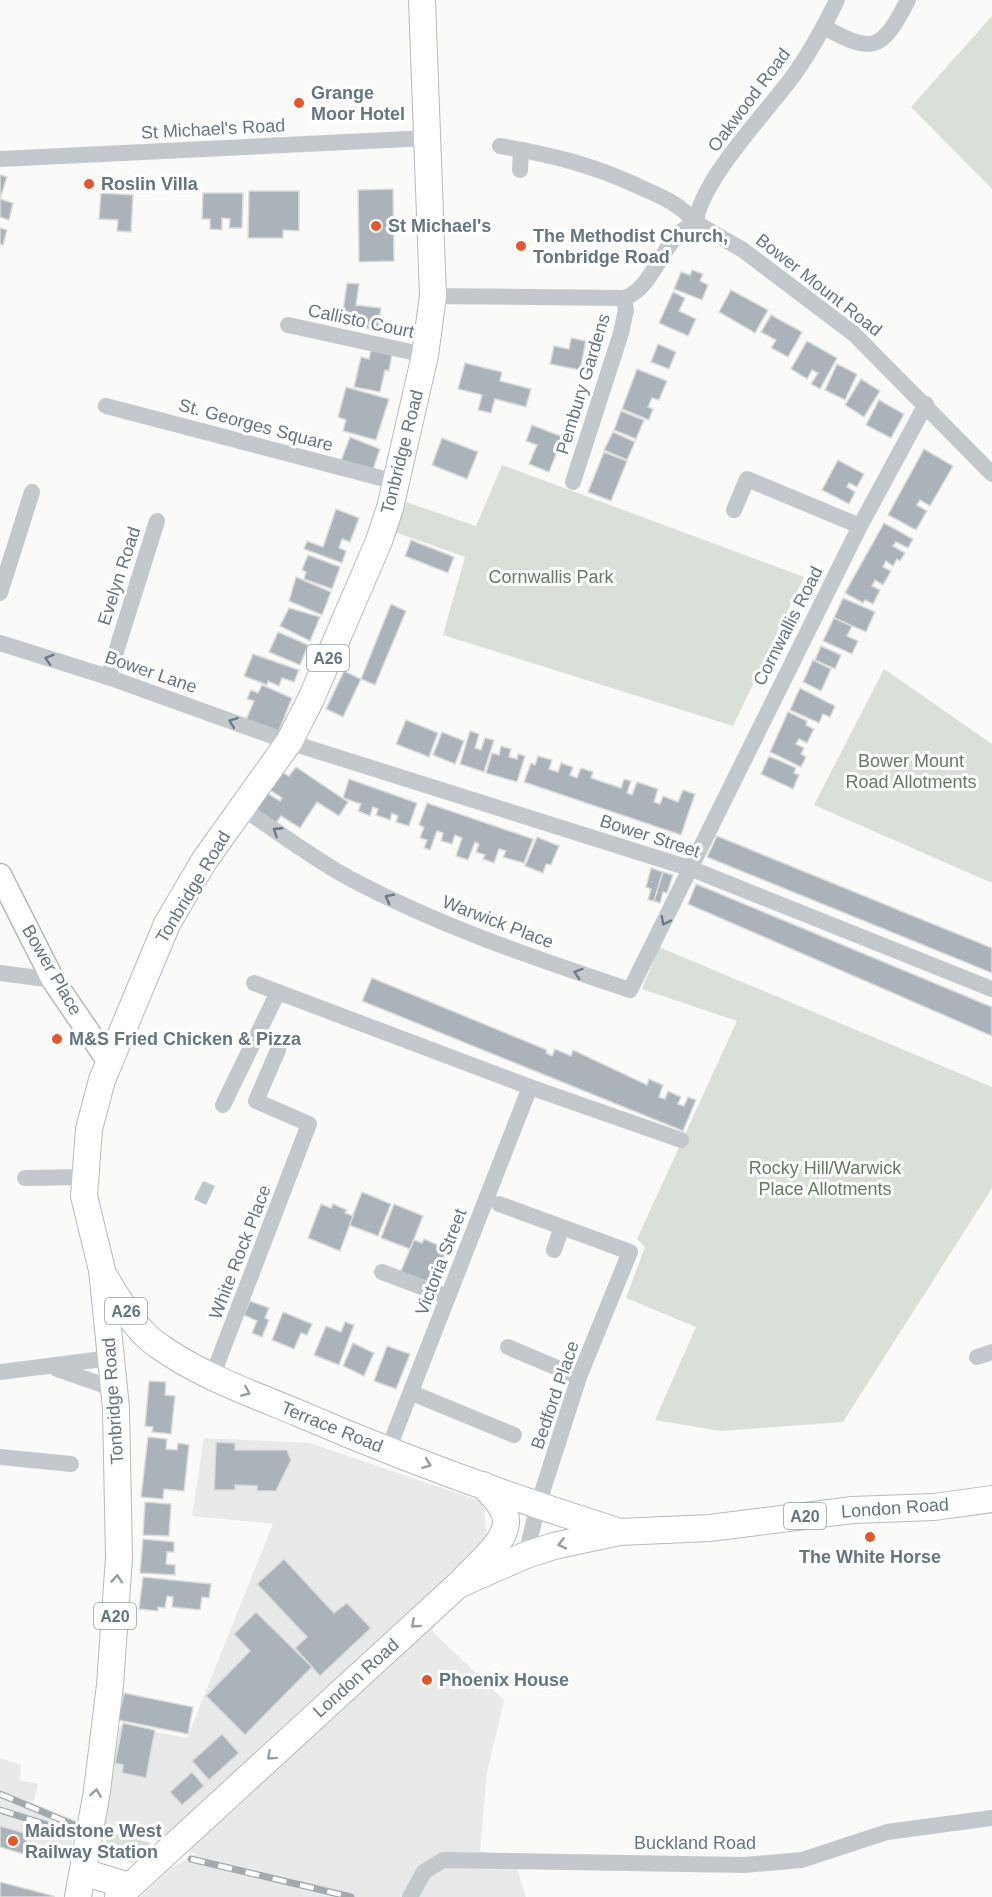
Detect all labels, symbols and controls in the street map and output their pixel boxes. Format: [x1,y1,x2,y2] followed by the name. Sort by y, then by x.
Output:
[704,44,794,156] street label: Oakwood Road
[311,83,405,124] place label: Grange Moor Hotel
[292,96,306,110] marker: Grange Moor Hotel
[140,115,286,143] street label: St Michael's Road
[101,174,199,194] place label: Roslin Villa
[82,177,96,191] marker: Roslin Villa
[388,216,491,236] place label: St Michael's
[369,219,383,233] marker: St Michael's
[533,226,728,267] place label: The Methodist Church, Tonbridge Road
[752,230,886,340] street label: Bower Mount Road
[514,239,528,253] marker: The Methodist Church, Tonbridge Road
[306,300,416,342] street label: Callisto Court
[552,311,614,457] street label: Pembury Gardens
[377,388,427,516] street label: Tonbridge Road
[177,395,335,455] street label: St. Georges Square
[94,524,144,628] street label: Evelyn Road
[749,563,827,689] street label: Cornwallis Road
[488,567,615,587] park label: Cornwallis Park
[307,645,349,671] road number: A26
[102,647,200,697] street label: Bower Lane
[44,653,55,666] one-way arrow
[229,717,239,730] one-way arrow
[845,751,977,792] park label: Bower Mount Road Allotments
[597,810,703,862] street label: Bower Street
[152,827,234,947] street label: Tonbridge Road
[273,827,284,838] one-way arrow
[440,892,556,952] street label: Warwick Place
[384,894,395,905] one-way arrow
[661,914,672,925] one-way arrow
[18,921,86,1019] street label: Bower Place
[573,967,584,980] one-way arrow
[69,1029,302,1049] place label: M&S Fried Chicken & Pizza
[50,1032,64,1046] marker: M&S Fried Chicken & Pizza
[749,1158,902,1199] park label: Rocky Hill/Warwick Place Allotments
[205,1182,275,1322] street label: White Rock Place
[411,1206,471,1318] street label: Victoria Street
[105,1298,147,1324] road number: A26
[99,1337,127,1465] street label: Tonbridge Road
[527,1338,583,1452] street label: Bedford Place
[240,1384,251,1396] one-way arrow
[278,1397,386,1457] street label: Terrace Road
[421,1457,432,1470] one-way arrow
[840,1494,950,1522] street label: London Road
[784,1503,826,1529] road number: A20
[863,1530,877,1544] marker: The White Horse
[557,1537,567,1550] one-way arrow
[799,1547,941,1567] place label: The White Horse
[110,1574,123,1583] one-way arrow
[94,1603,136,1629] road number: A20
[411,1617,421,1628] one-way arrow
[309,1634,403,1722] street label: London Road
[439,1670,569,1690] place label: Phoenix House
[420,1673,434,1687] marker: Phoenix House
[267,1749,277,1760] one-way arrow
[90,1789,102,1798] one-way arrow
[25,1821,162,1862] place label: Maidstone West Railway Station
[634,1833,756,1853] street label: Buckland Road
[6,1834,20,1848] marker: Maidstone West Railway Station

